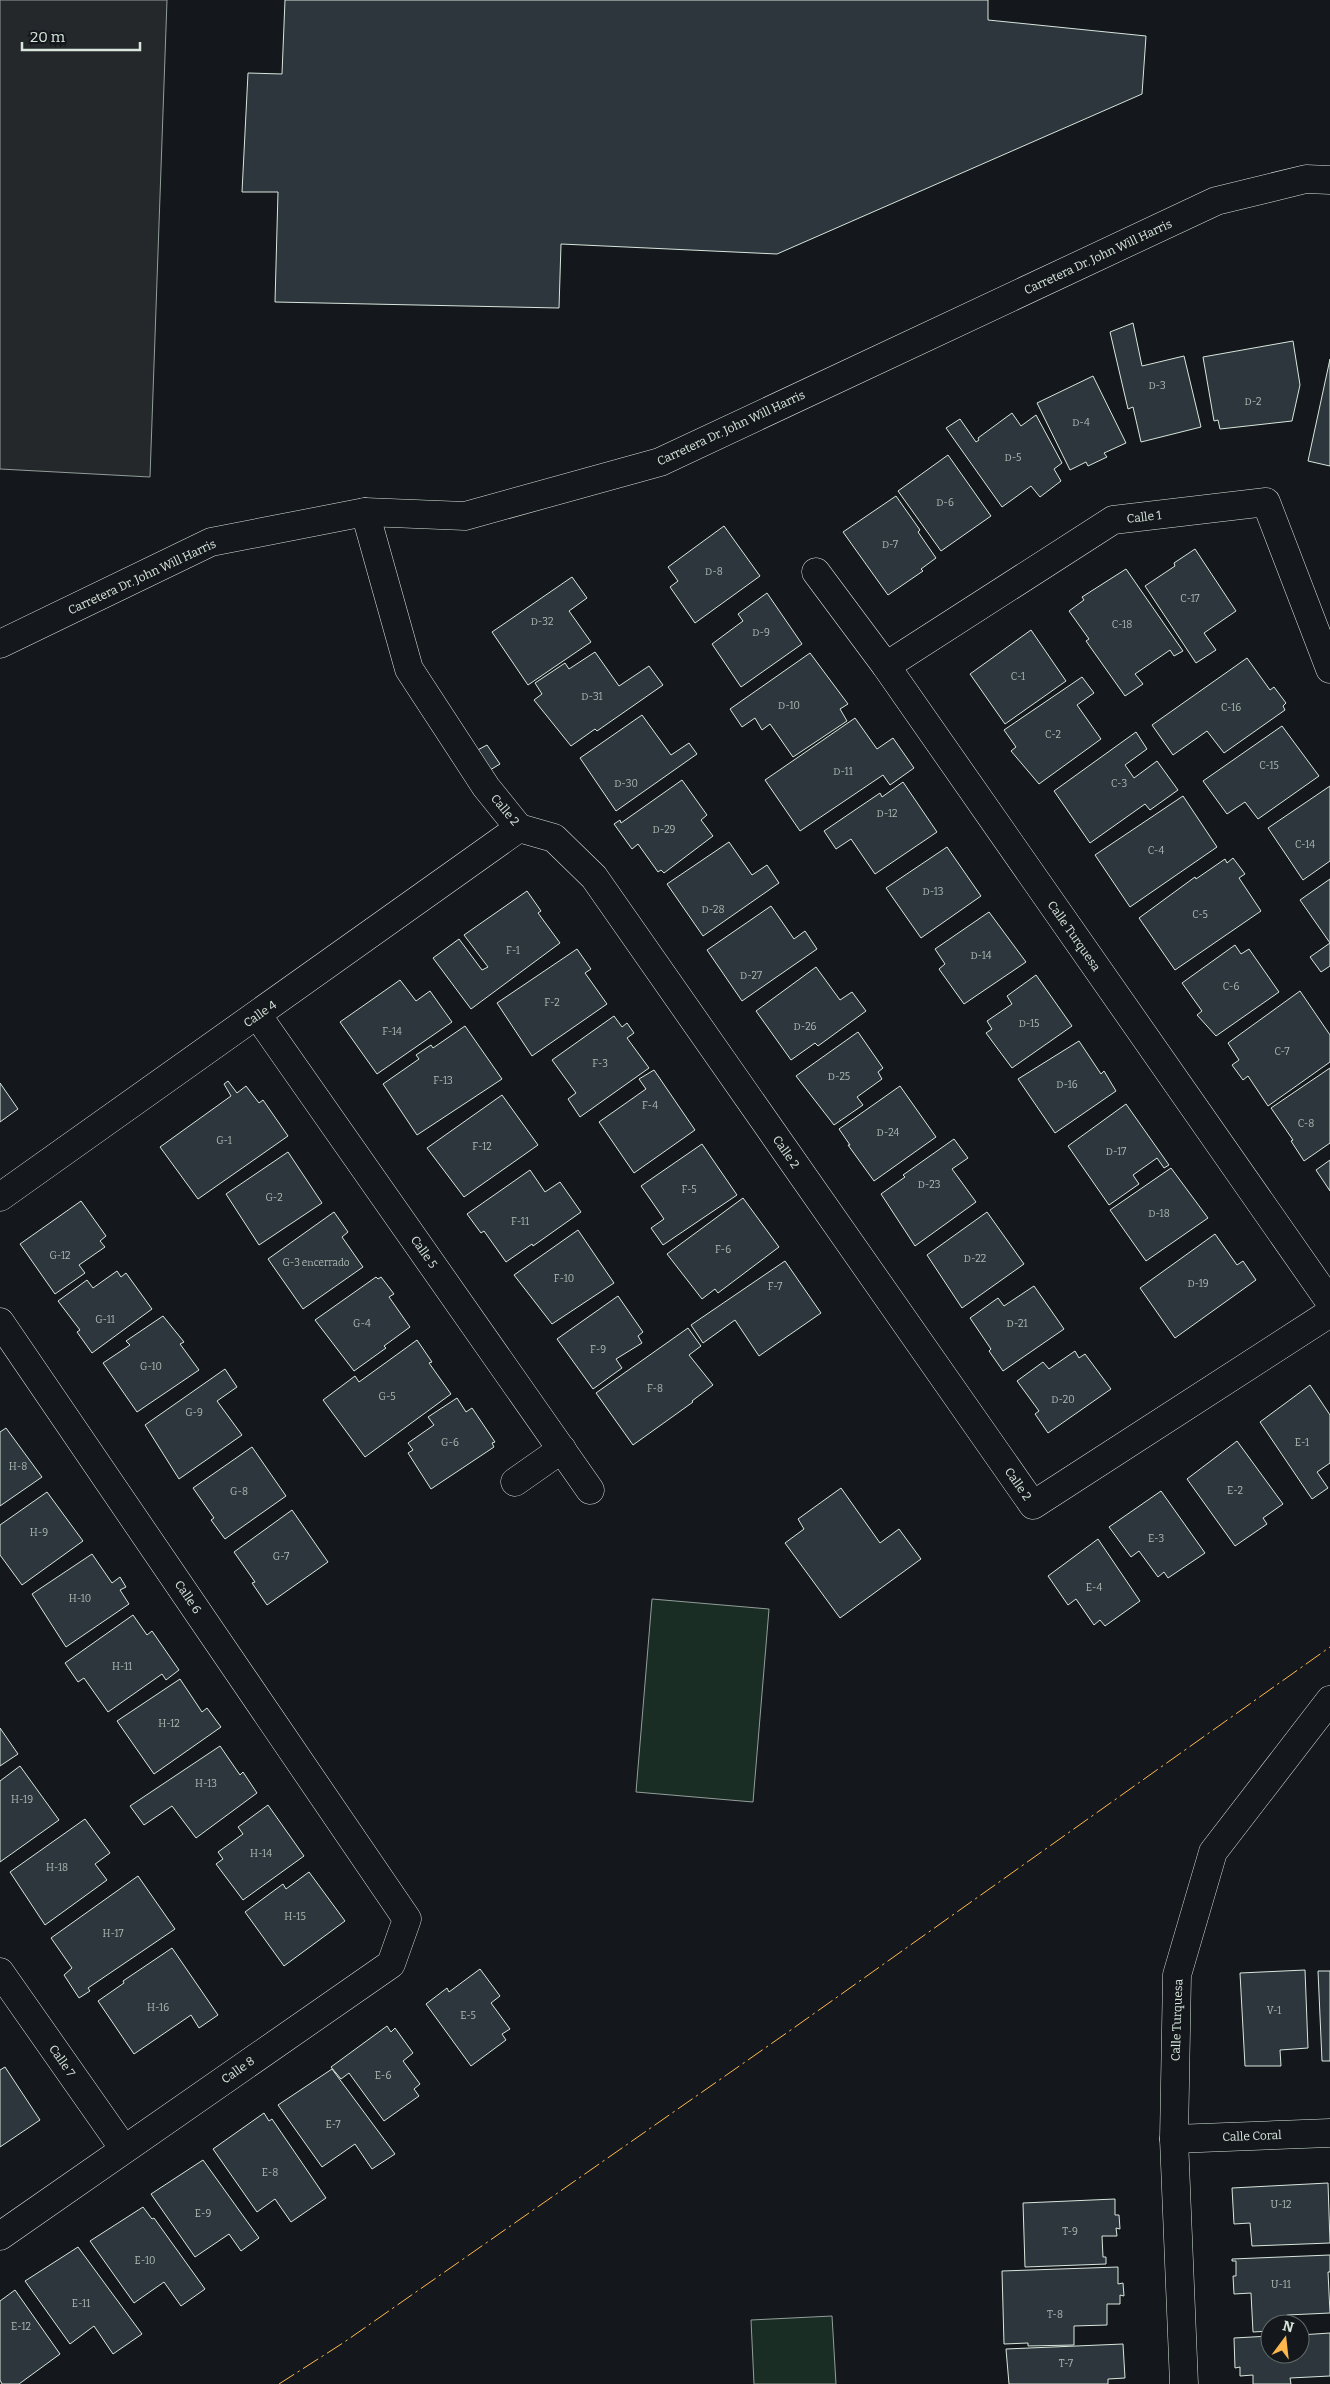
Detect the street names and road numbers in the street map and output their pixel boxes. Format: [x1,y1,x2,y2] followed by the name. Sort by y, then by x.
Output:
[1022,216,1174,297] street label: Carretera Dr. John Will Harris
[655,387,807,468] street label: Carretera Dr. John Will Harris
[1126,508,1162,526] street label: Calle 1
[66,536,218,617] street label: Carretera Dr. John Will Harris
[488,792,522,828] street label: Calle 2
[1045,898,1104,974] street label: Calle Turquesa
[241,998,279,1030] street label: Calle 4
[770,1133,802,1171] street label: Calle 2
[408,1233,440,1271] street label: Calle 5
[1002,1465,1034,1503] street label: Calle 2
[172,1578,204,1616] street label: Calle 6
[1169,1978,1185,2061] street label: Calle Turquesa
[46,2042,78,2080] street label: Calle 7
[219,2054,257,2086] street label: Calle 8
[1222,2128,1282,2144] street label: Calle Coral

